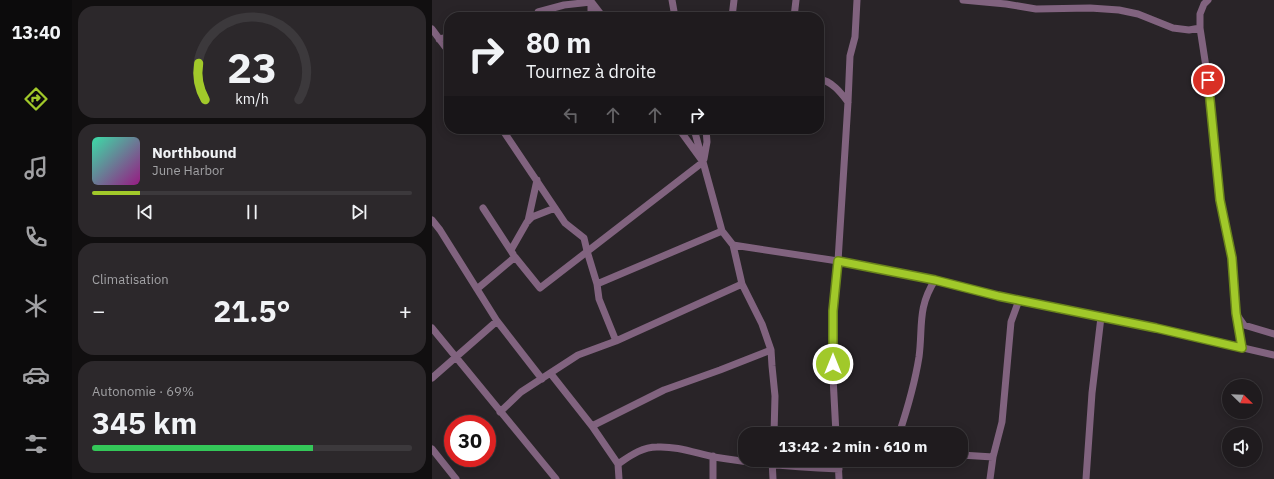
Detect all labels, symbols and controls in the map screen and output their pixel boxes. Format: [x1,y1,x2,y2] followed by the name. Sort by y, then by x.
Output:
[11,21,61,44] text: 13:40
[526,24,591,61] text: 80 m
[460,28,512,80] icon: right
[227,40,277,94] text: 23
[526,60,656,83] text: Tournez à droite
[1191,63,1225,97] pin
[1197,69,1219,91] icon: arrive
[22,85,50,113] icon: directions
[235,89,269,108] text: km/h
[560,104,582,126] icon: left
[602,104,624,126] icon: ahead
[644,104,666,126] icon: ahead
[686,104,708,126] icon: right
[152,143,237,162] text: Northbound
[22,154,50,182] icon: music
[152,162,224,179] text: June Harbor
[134,201,156,223] icon: previous
[241,201,263,223] icon: pause
[348,201,370,223] icon: next
[22,223,50,251] icon: phone
[92,271,169,288] text: Climatisation
[213,291,291,330] text: 21.5°
[22,292,50,320] icon: climate
[92,296,105,325] text: −
[399,296,412,325] text: +
[812,343,854,385] position arrow
[22,361,50,389] icon: car
[1222,379,1262,419] north arrow
[1222,379,1262,467] map controls
[92,383,194,400] text: Autonomie · 69%
[92,403,197,442] text: 345 km
[444,415,496,467] speed limit sign: 30
[1222,427,1262,467] button: sound
[22,430,50,458] icon: filters
[779,437,927,456] text: 13:42 · 2 min · 610 m

